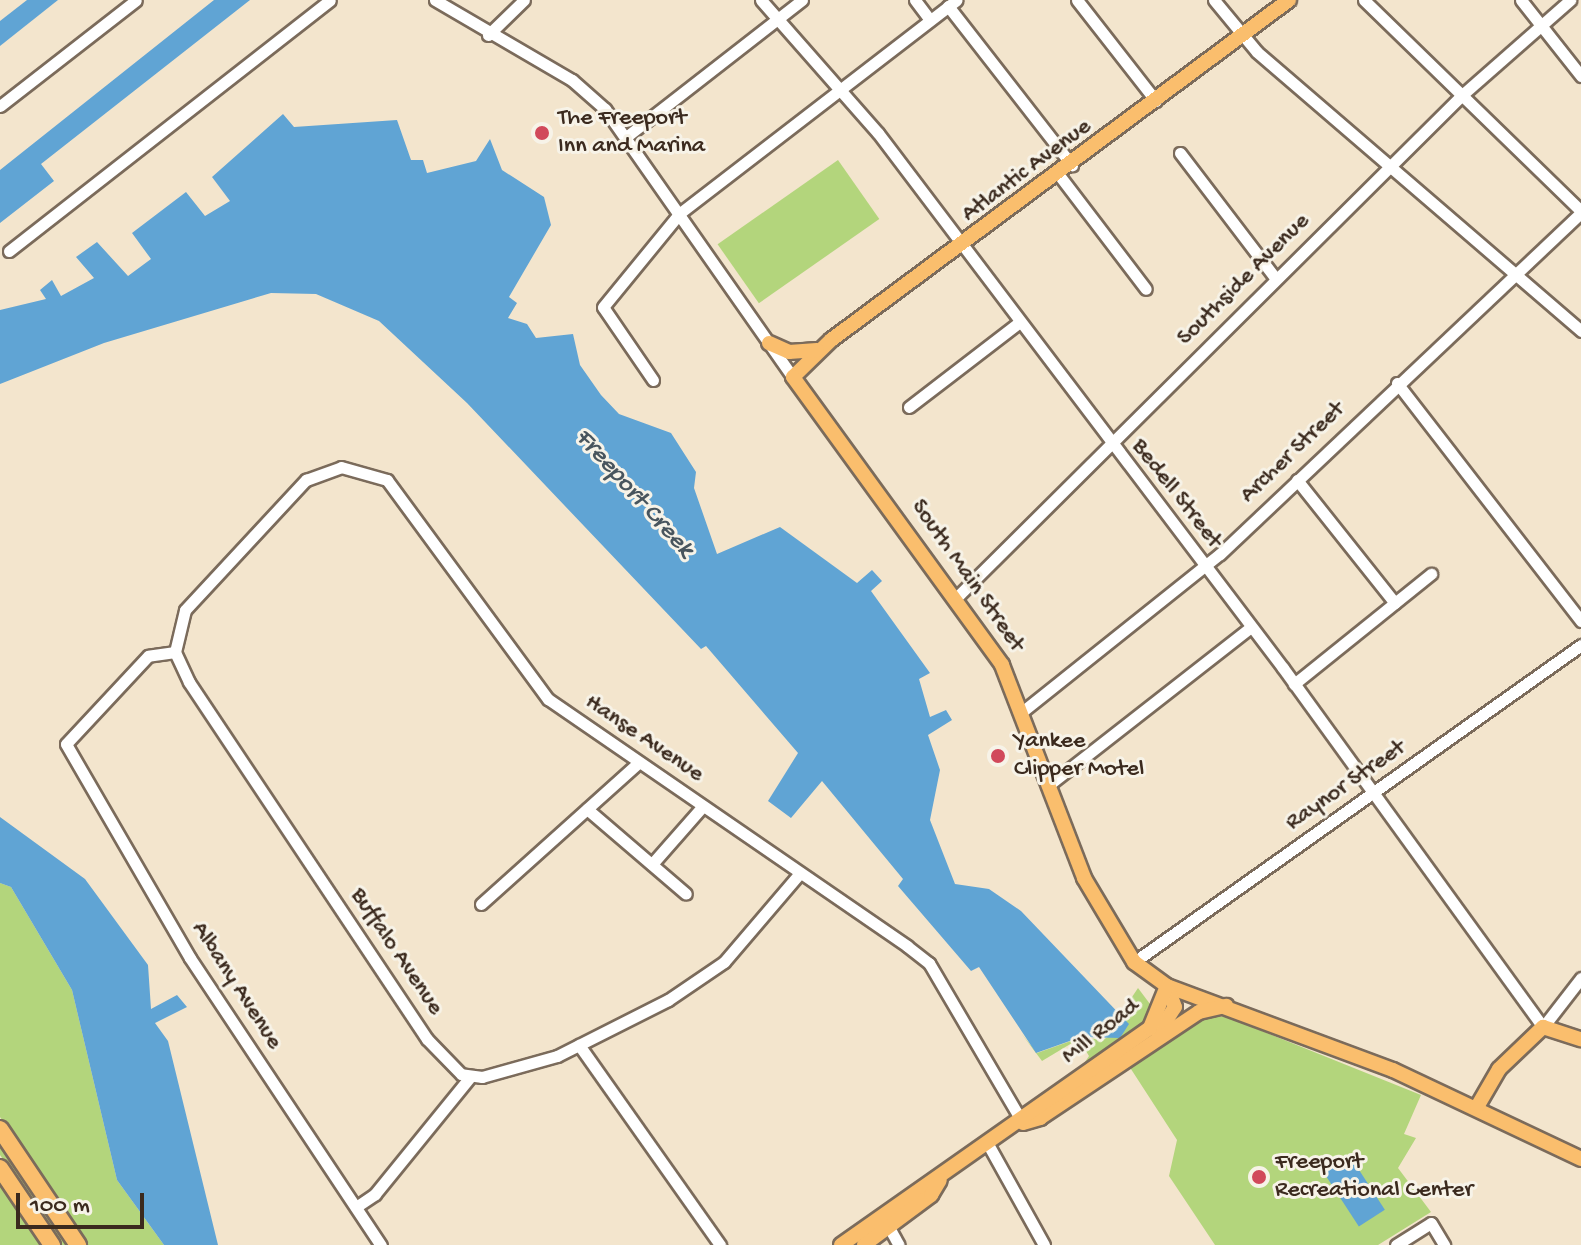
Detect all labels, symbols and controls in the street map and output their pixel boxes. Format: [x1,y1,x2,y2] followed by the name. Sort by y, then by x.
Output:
[558,105,705,161] place label: The Freeport Inn and Marina
[956,113,1098,229] street label: Atlantic Avenue
[533,124,551,142] marker: The Freeport Inn and Marina
[1172,208,1316,352] street label: Southside Avenue
[1235,396,1351,510] street label: Archer Street
[567,423,699,565] water label: Freeport Creek
[1124,433,1228,555] street label: Bedell Street
[904,494,1030,658] street label: South Main Street
[579,689,709,789] street label: Hanse Avenue
[1014,728,1144,784] place label: Yankee Clipper Motel
[1281,734,1411,838] street label: Raynor Street
[989,747,1007,765] marker: Yankee Clipper Motel
[343,883,449,1021] street label: Buffalo Avenue
[184,917,288,1055] street label: Albany Avenue
[1056,993,1146,1071] street label: Mill Road
[1275,1149,1473,1205] place label: Freeport Recreational Center
[1250,1168,1268,1186] marker: Freeport Recreational Center
[20,1177,148,1227] scale bar
[30,1192,90,1221] text: 100 m

